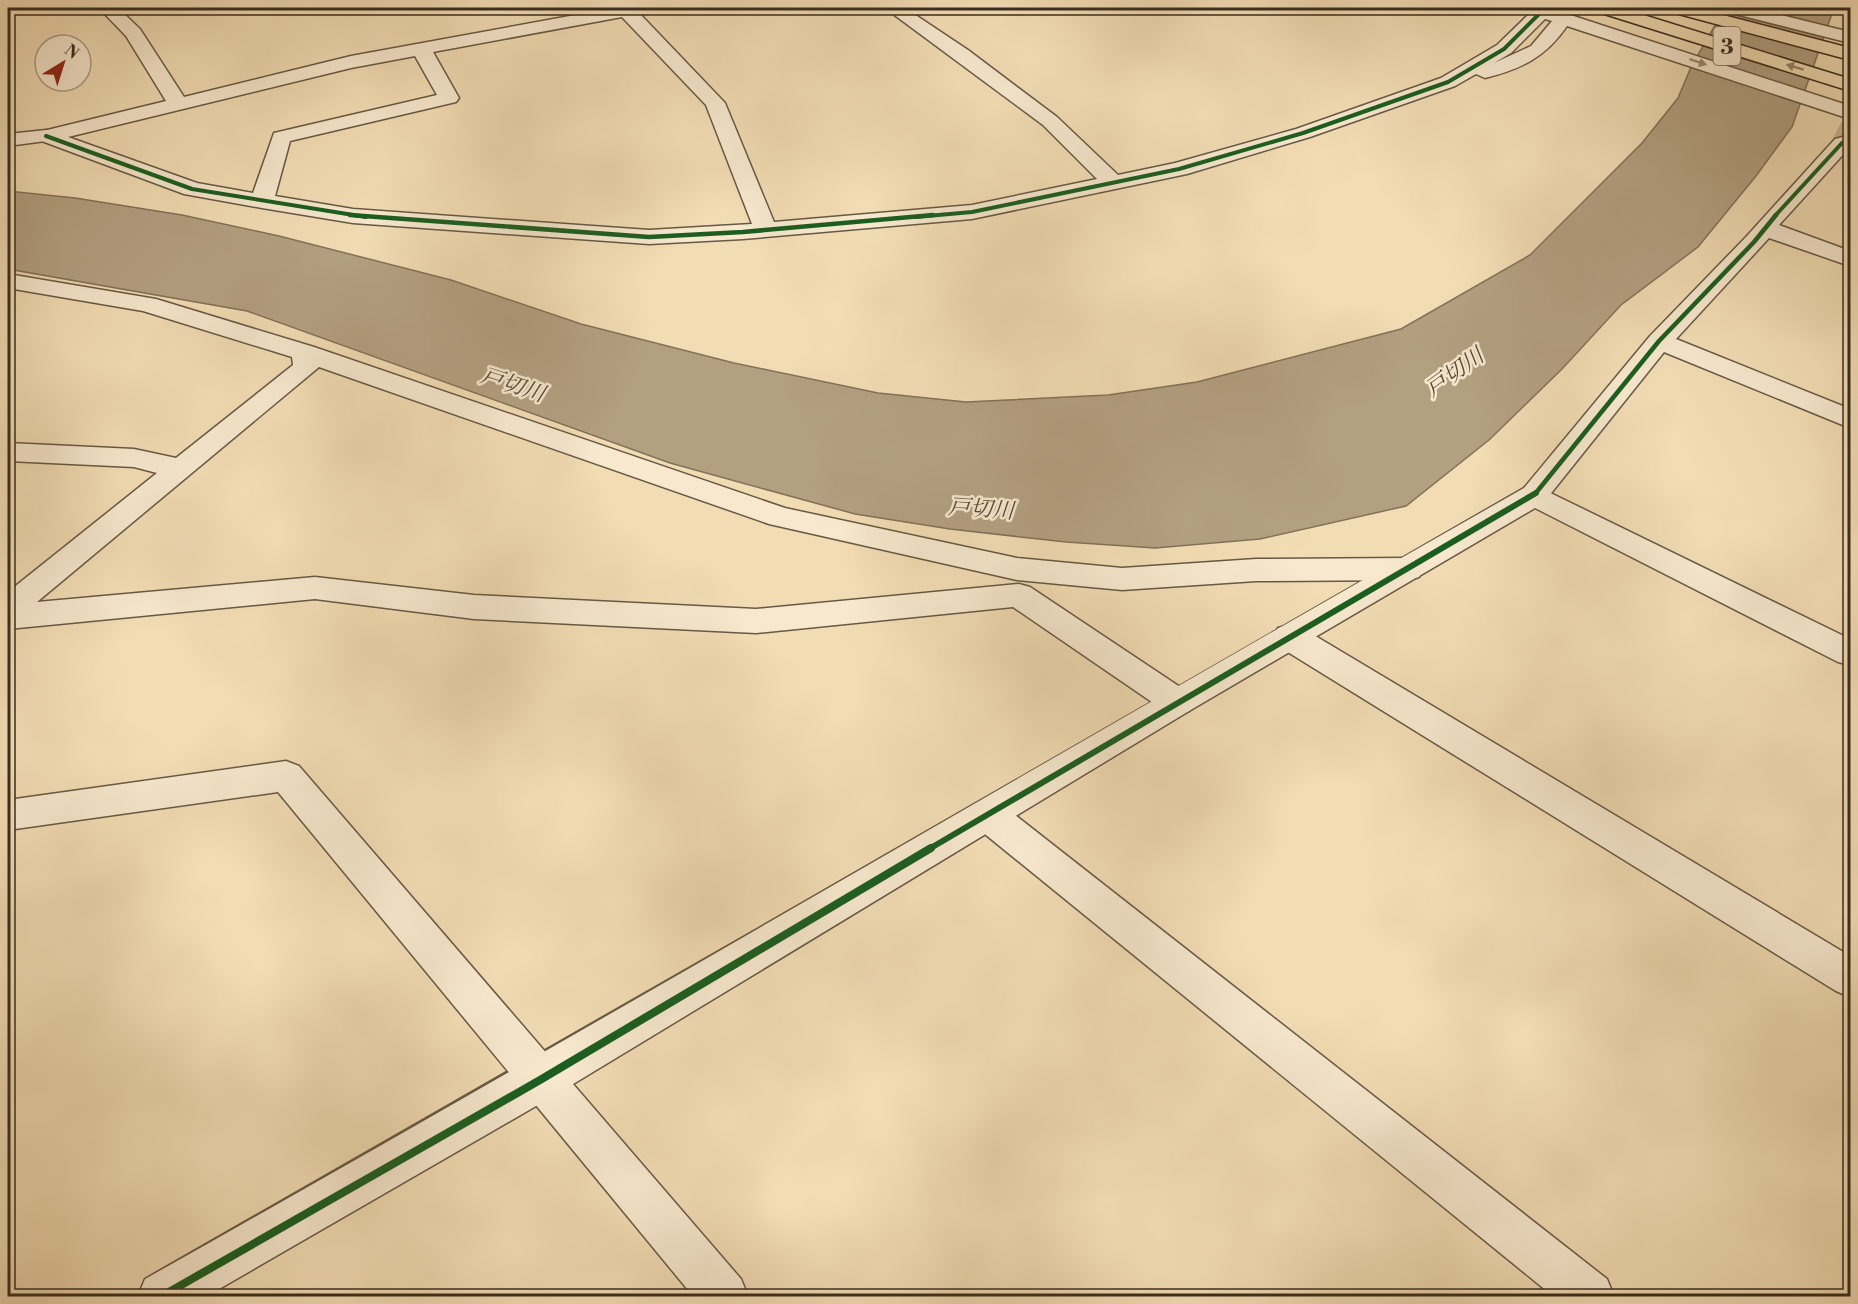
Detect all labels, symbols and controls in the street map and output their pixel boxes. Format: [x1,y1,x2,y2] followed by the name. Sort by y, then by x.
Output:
[1714,27,1740,65] road number: 3
[33,33,93,93] north arrow
[60,40,83,64] text: N
[1689,58,1707,67] one-way arrow
[1786,62,1804,71] one-way arrow
[1420,342,1491,404] water label: 戸切川
[477,362,550,409] water label: 戸切川
[947,494,1017,525] water label: 戸切川

